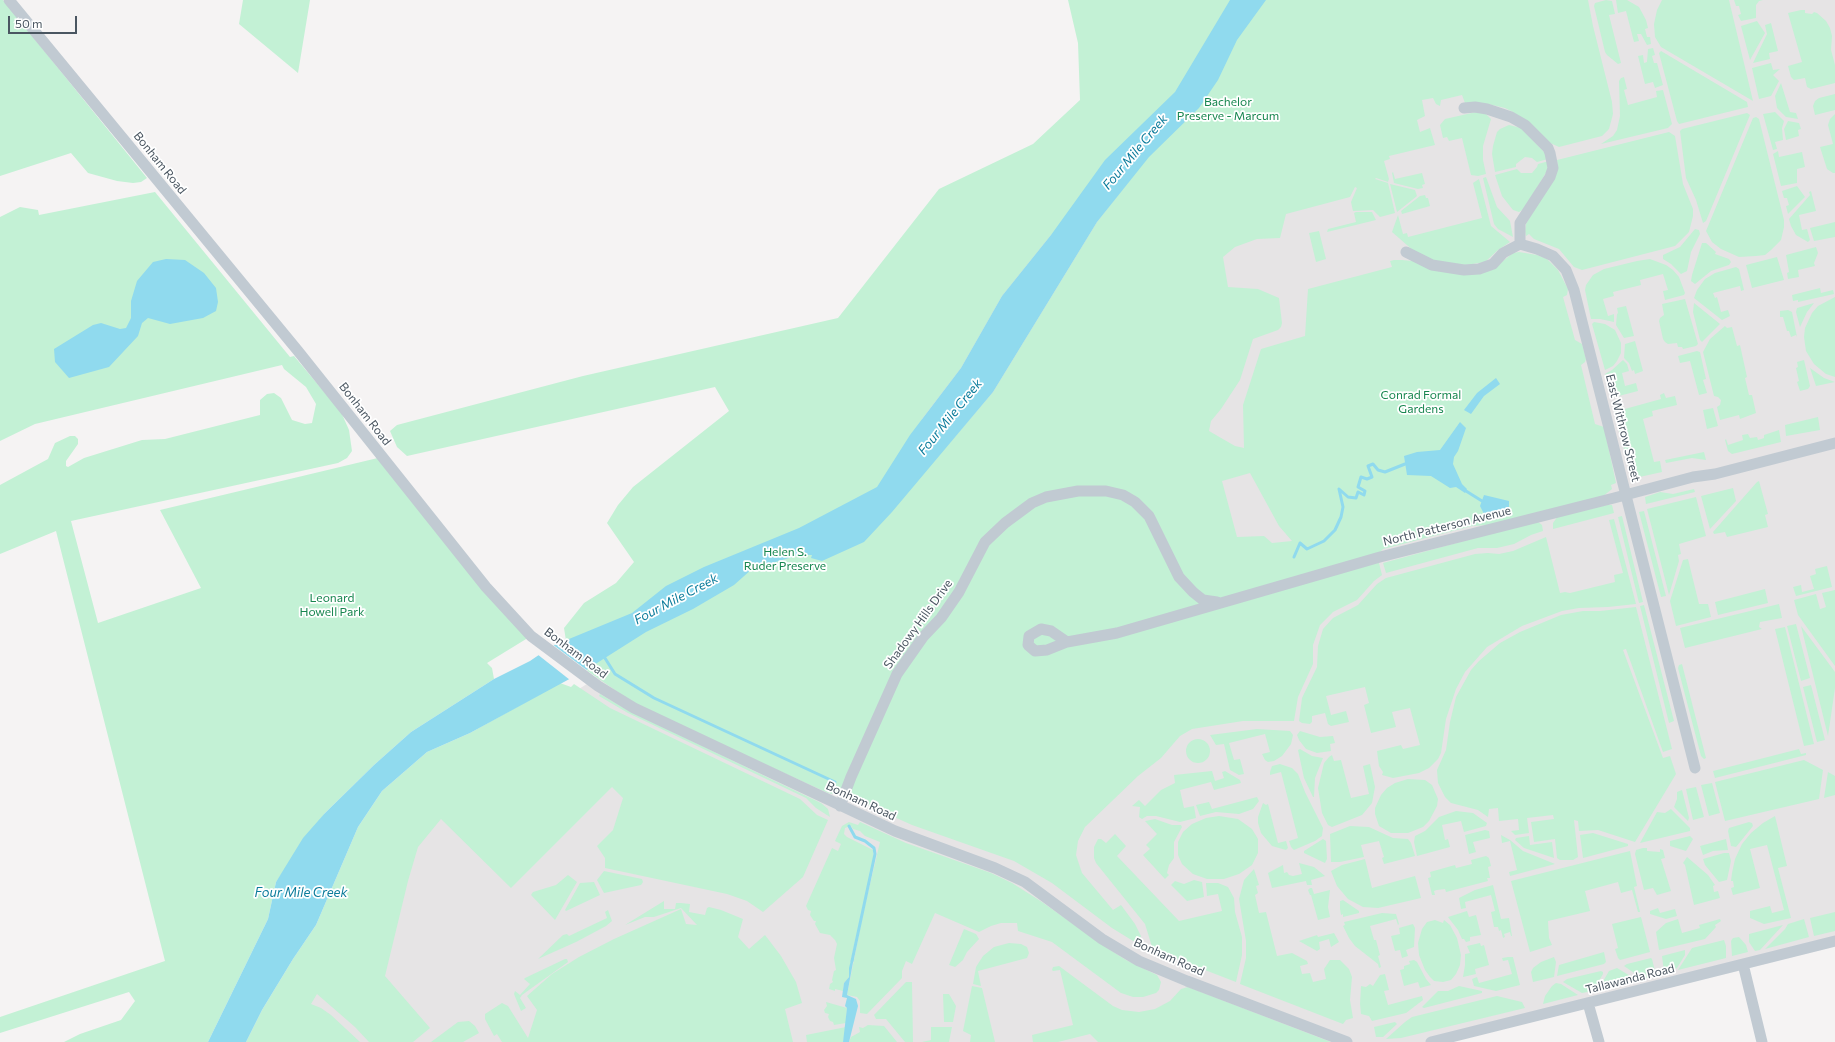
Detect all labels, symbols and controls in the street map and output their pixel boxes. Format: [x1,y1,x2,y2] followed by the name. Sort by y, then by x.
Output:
[10,8,79,34] scale bar
[15,16,43,30] text: 50 m
[1177,95,1279,123] park label: Bachelor Preserve - Marcum
[1099,111,1171,193] water label: Four Mile Creek
[131,129,189,197] street label: Bonham Road
[1603,373,1643,483] street label: East Withrow Street
[915,376,985,458] water label: Four Mile Creek
[336,380,394,448] street label: Bonham Road
[1381,388,1461,416] park label: Conrad Formal Gardens
[1382,503,1512,549] street label: North Patterson Avenue
[744,545,826,573] park label: Helen S. Ruder Preserve
[631,570,721,628] water label: Four Mile Creek
[881,576,955,672] street label: Shadowy Hills Drive
[299,591,365,619] park label: Leonard Howell Park
[541,624,611,682] street label: Bonham Road
[824,778,898,824] street label: Bonham Road
[255,885,347,901] water label: Four Mile Creek
[1131,935,1207,979] street label: Bonham Road
[1584,961,1676,997] street label: Tallawanda Road

